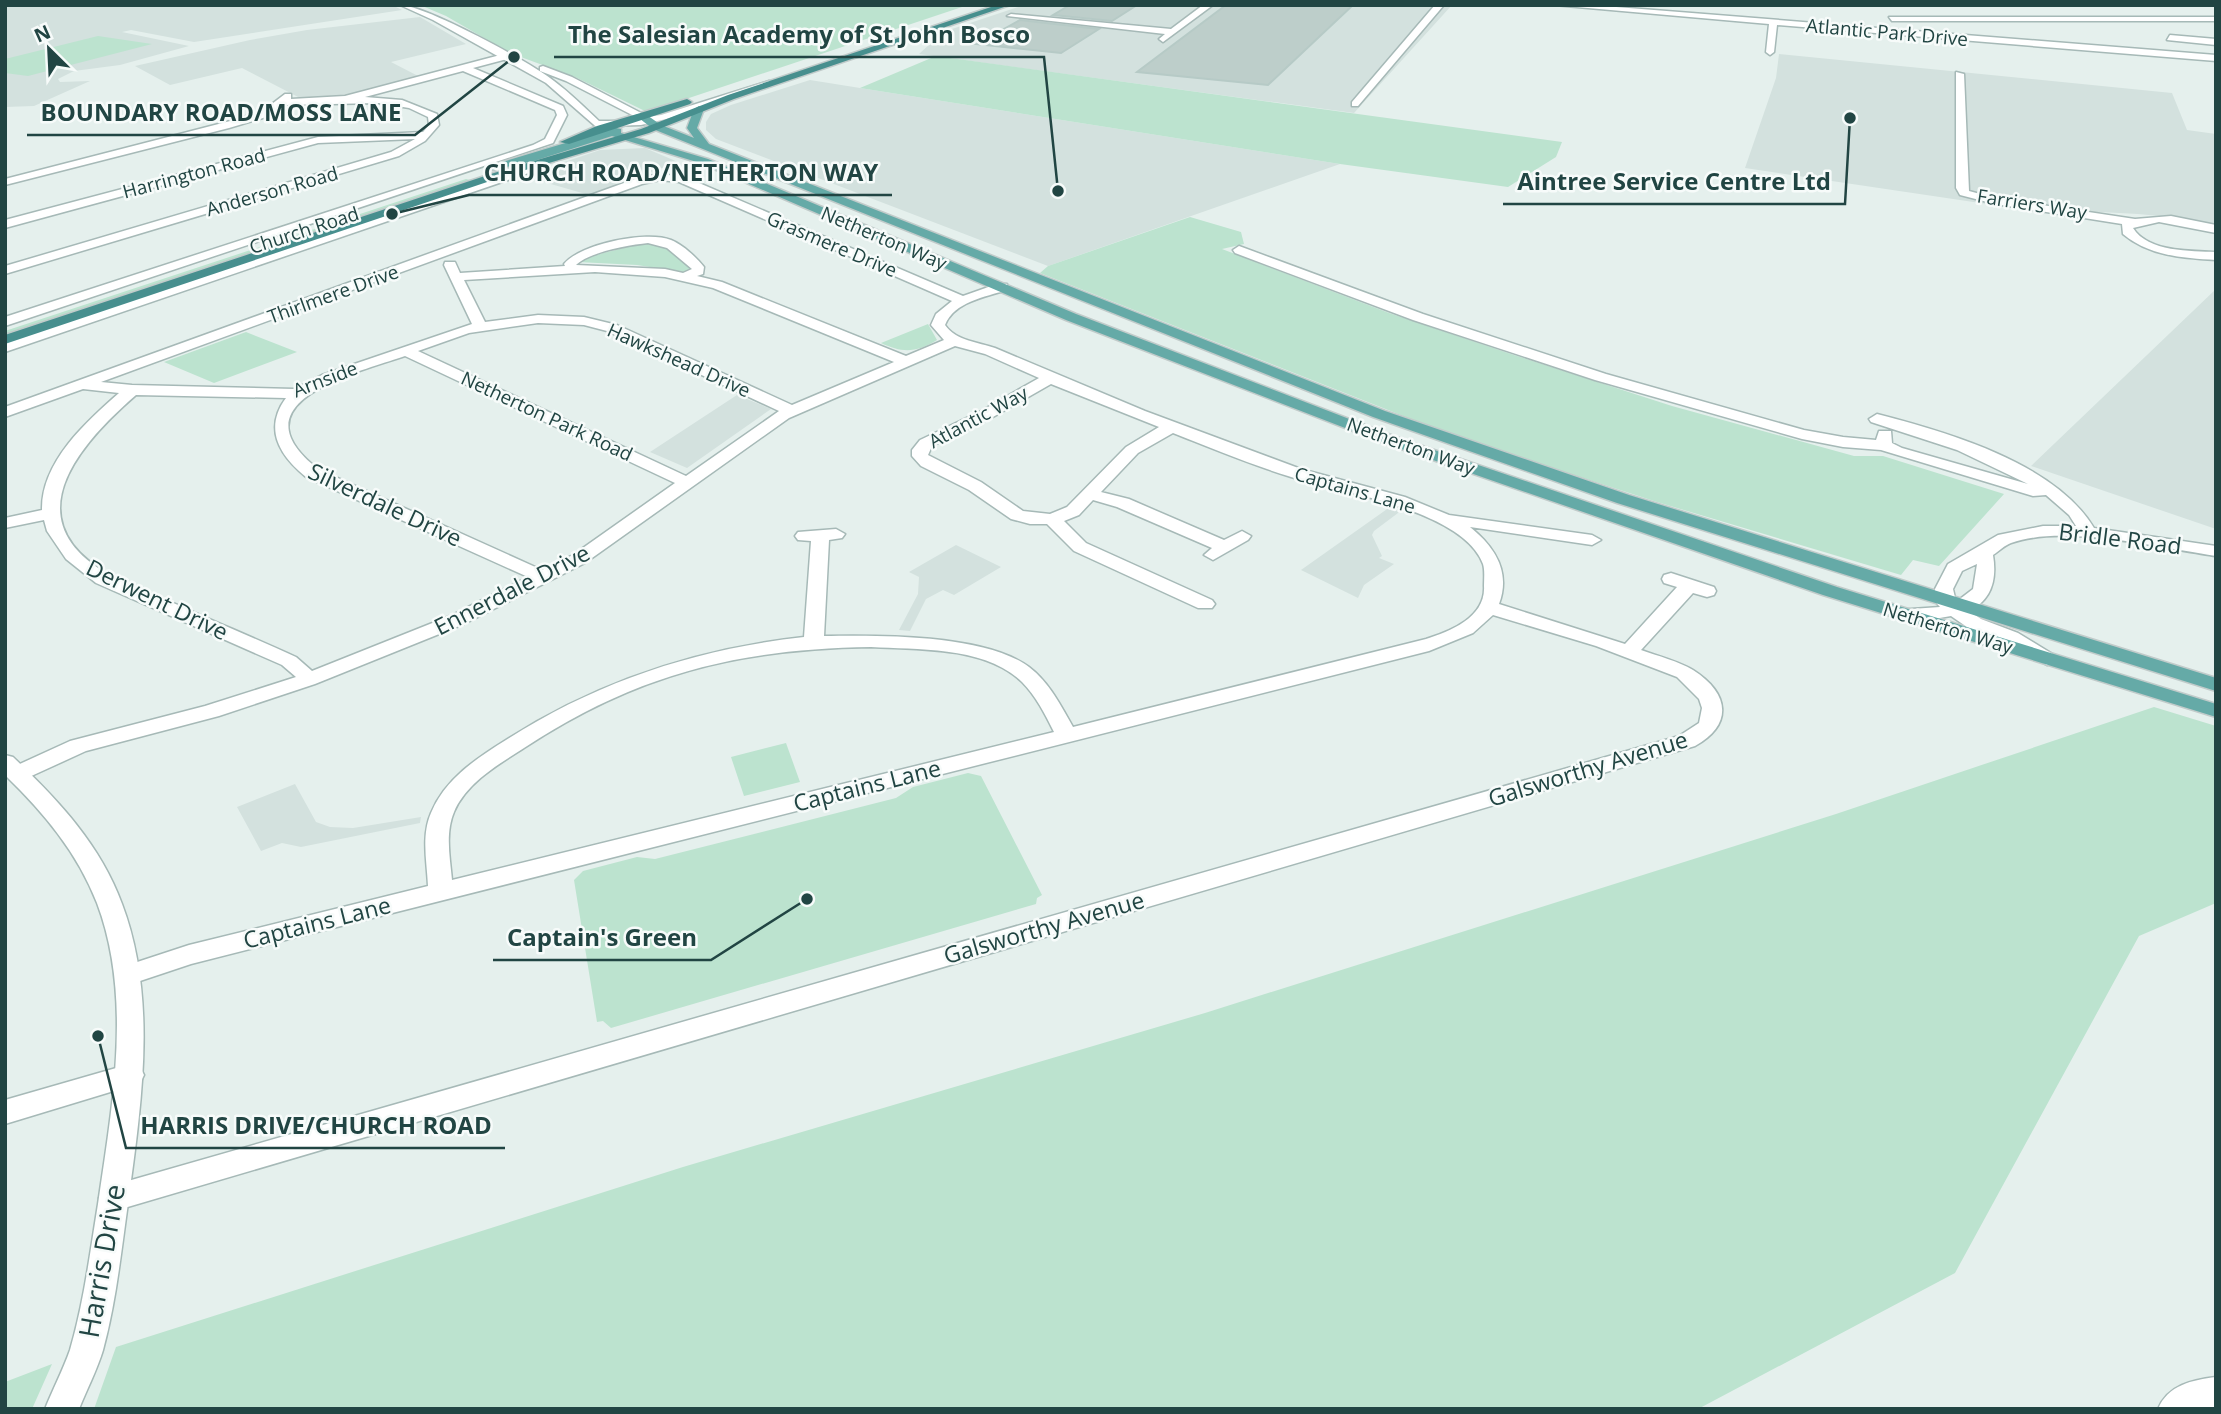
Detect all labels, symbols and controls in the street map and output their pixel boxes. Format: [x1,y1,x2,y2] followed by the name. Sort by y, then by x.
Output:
[554,12,1044,57] callout: The Salesian Academy of St John Bosco
[1805,12,1969,52] street label: Atlantic Park Drive
[14,14,84,84] north arrow
[568,17,1030,50] text: The Salesian Academy of St John Bosco
[30,18,54,48] text: N
[27,90,415,135] callout: BOUNDARY ROAD/MOSS LANE
[41,95,401,128] text: BOUNDARY ROAD/MOSS LANE
[120,141,268,205] street label: Harrington Road
[469,150,892,195] callout: CHURCH ROAD/NETHERTON WAY
[484,155,878,188] text: CHURCH ROAD/NETHERTON WAY
[1503,159,1845,204] callout: Aintree Service Centre Ltd
[203,160,341,222] street label: Anderson Road
[1517,164,1831,197] text: Aintree Service Centre Ltd
[1975,182,2089,226] street label: Farriers Way
[246,200,362,260] street label: Church Road
[817,200,951,276] street label: Netherton Way
[763,205,901,283] street label: Grasmere Drive
[264,258,402,330] street label: Thirlmere Drive
[603,317,755,403] street label: Hawkshead Drive
[289,355,361,403] street label: Arnside
[457,365,637,467] street label: Netherton Park Road
[924,380,1033,454] street label: Atlantic Way
[1343,411,1479,481] street label: Netherton Way
[303,455,467,554] street label: Silverdale Drive
[1291,460,1419,520] street label: Captains Lane
[2057,515,2183,561] street label: Bridle Road
[428,536,595,642] street label: Ennerdale Drive
[81,551,234,647] street label: Derwent Drive
[1880,596,2016,660] street label: Netherton Way
[1484,722,1691,814] street label: Galsworthy Avenue
[790,751,944,819] street label: Captains Lane
[940,883,1148,971] street label: Galsworthy Avenue
[240,888,394,956] street label: Captains Lane
[493,915,711,960] callout: Captain's Green
[507,920,697,953] text: Captain's Green
[126,1103,505,1148] callout: HARRIS DRIVE/CHURCH ROAD
[140,1108,492,1141] text: HARRIS DRIVE/CHURCH ROAD
[69,1181,133,1341] street label: Harris Drive

